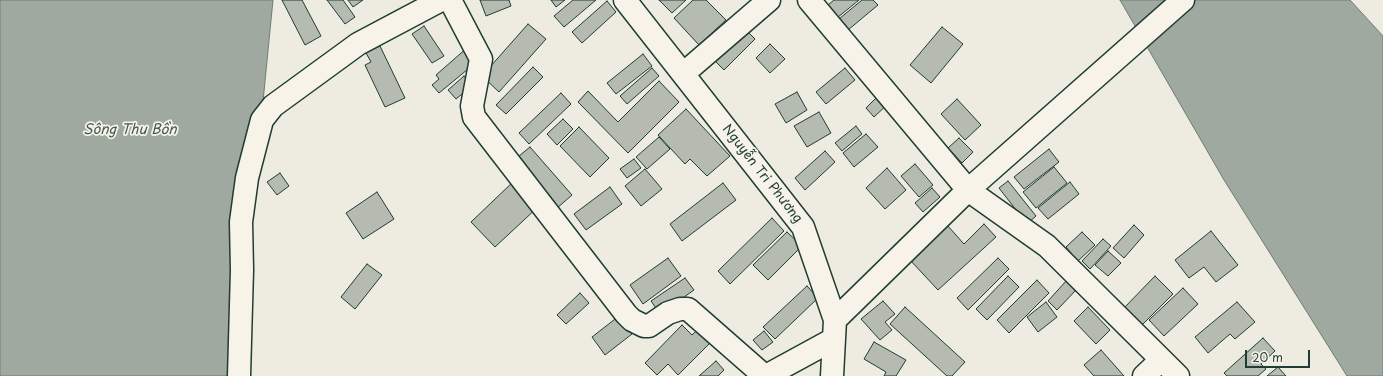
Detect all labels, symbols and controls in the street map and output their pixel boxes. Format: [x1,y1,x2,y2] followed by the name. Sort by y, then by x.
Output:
[83,122,177,138] water label: Sông Thu Bồn
[719,122,805,226] street label: Nguyễn Tri Phương
[1247,342,1312,368] scale bar
[1252,348,1283,366] text: 20 m

